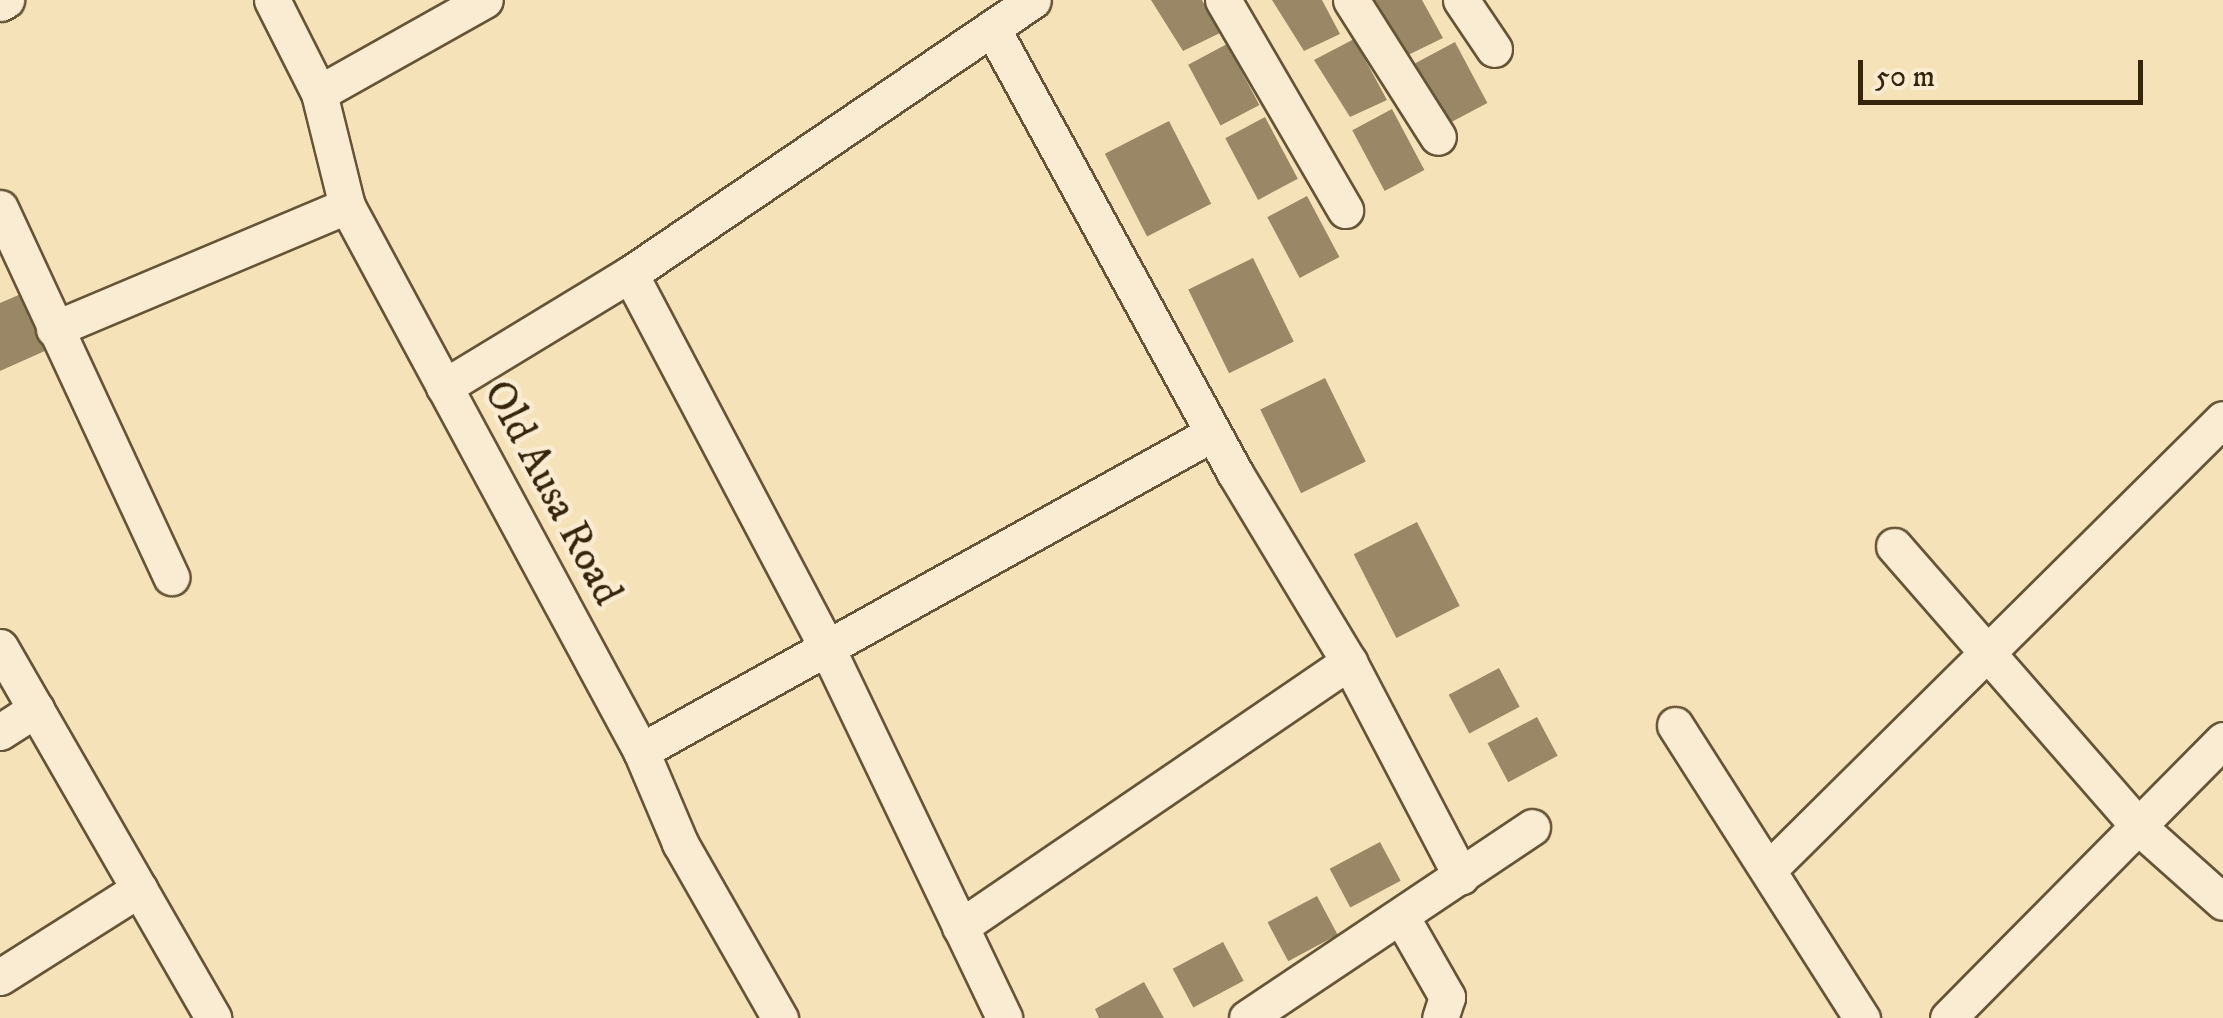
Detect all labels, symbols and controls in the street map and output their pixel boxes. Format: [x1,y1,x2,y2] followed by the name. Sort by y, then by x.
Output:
[1863,40,2148,102] scale bar
[1875,59,1935,96] text: 50 m
[472,372,632,614] street label: Old Ausa Road

